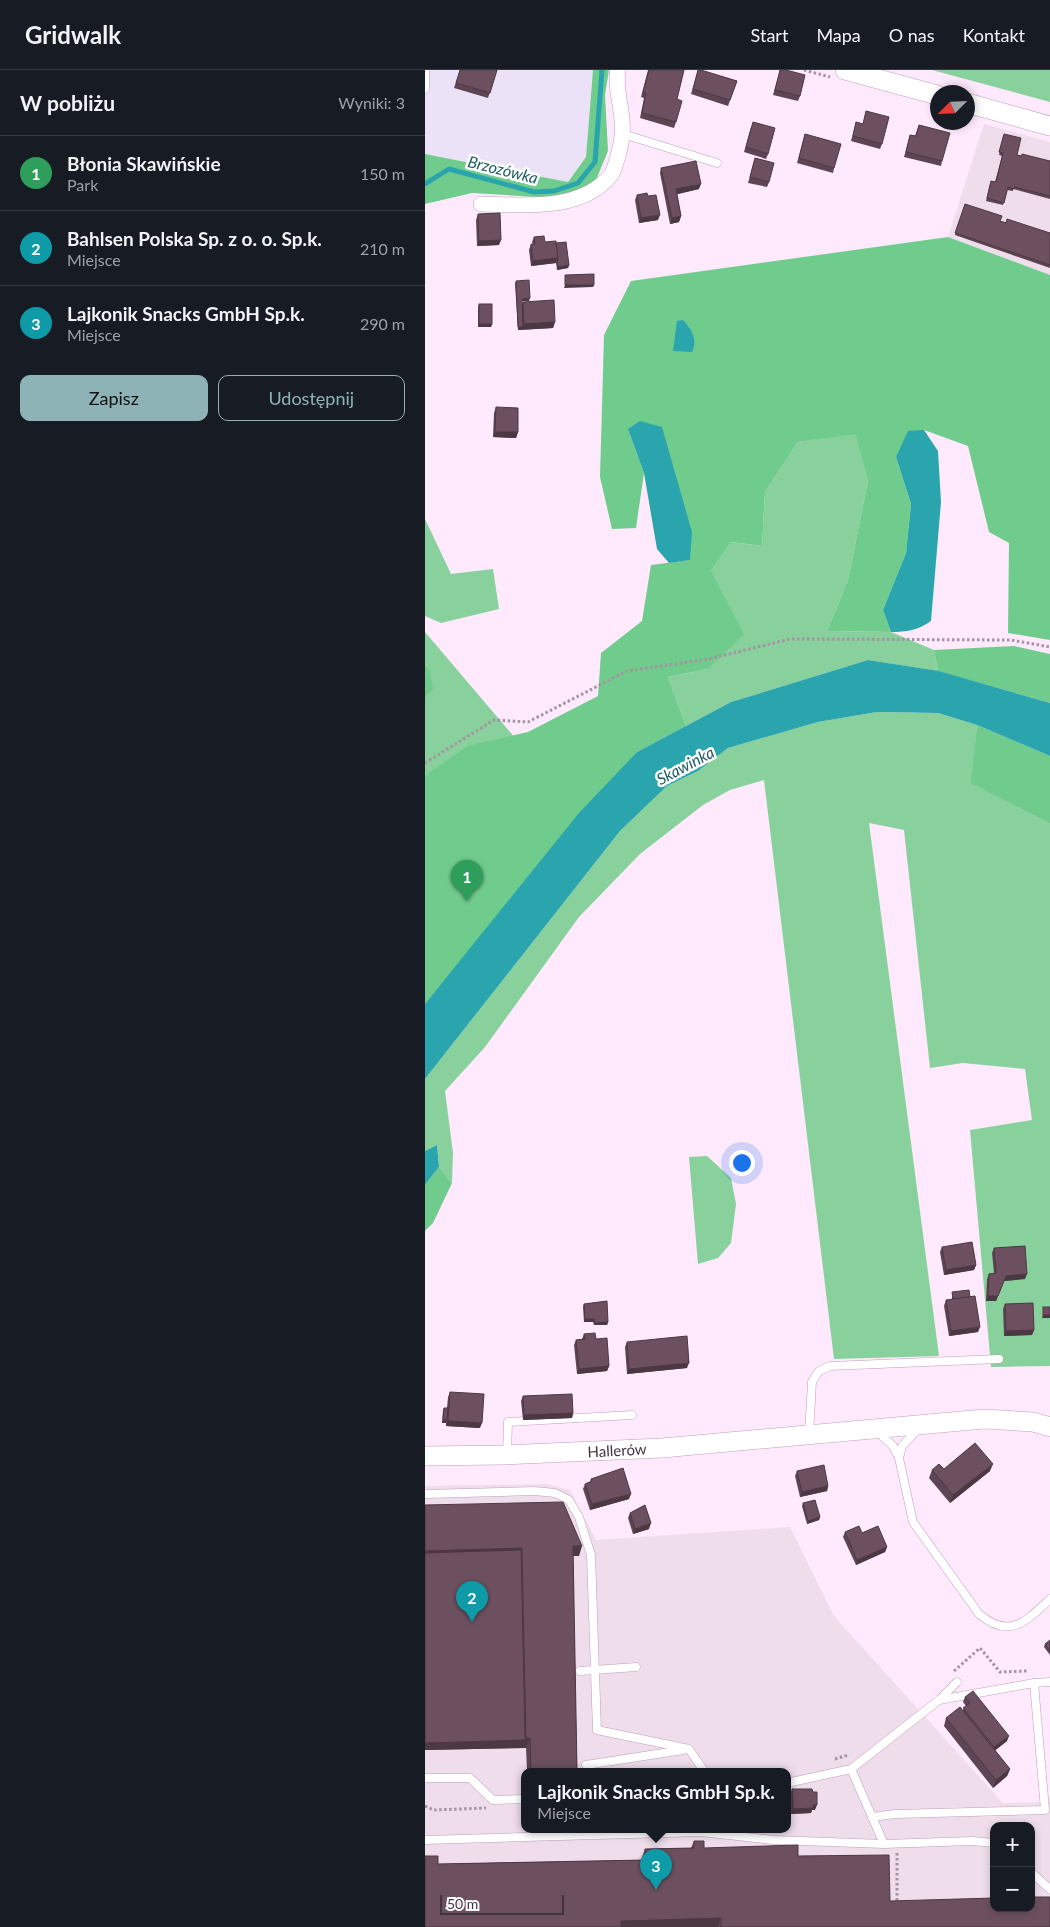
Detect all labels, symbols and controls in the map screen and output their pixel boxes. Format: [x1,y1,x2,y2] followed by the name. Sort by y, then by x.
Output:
[25,20,121,49] text: Gridwalk
[751,24,788,46] text: Start
[816,24,861,46] text: Mapa
[889,24,935,46] text: O nas
[963,24,1025,46] text: Kontakt
[930,85,975,130] north arrow
[20,90,115,115] text: W pobliżu
[338,93,405,112] text: Wyniki: 3
[466,151,540,187] water label: Brzozówka
[67,152,221,175] text: Błonia Skawińskie
[31,164,41,183] text: 1
[360,164,405,183] text: 150 m
[67,175,98,194] text: Park
[67,227,322,250] text: Bahlsen Polska Sp. z o. o. Sp.k.
[31,239,41,258] text: 2
[360,239,405,258] text: 210 m
[67,250,121,269] text: Miejsce
[67,302,305,325] text: Lajkonik Snacks GmbH Sp.k.
[31,314,41,333] text: 3
[360,314,405,333] text: 290 m
[67,325,121,344] text: Miejsce
[20,375,208,421] button: Zapisz
[218,375,405,421] button: Udostępnij
[653,742,717,788] water label: Skawinka
[451,860,483,901] pin: 1
[729,1150,755,1176] your location
[587,1439,647,1461] street label: Hallerów
[456,1581,488,1622] pin: 2
[521,1768,791,1833] popup
[537,1780,775,1803] text: Lajkonik Snacks GmbH Sp.k.
[537,1803,591,1822] text: Miejsce
[990,1822,1035,1912] map controls
[990,1822,1035,1867] button: +
[640,1849,672,1890] pin: 3
[990,1867,1035,1912] button: −
[440,1892,564,1915] scale bar
[447,1895,478,1912] text: 50 m

